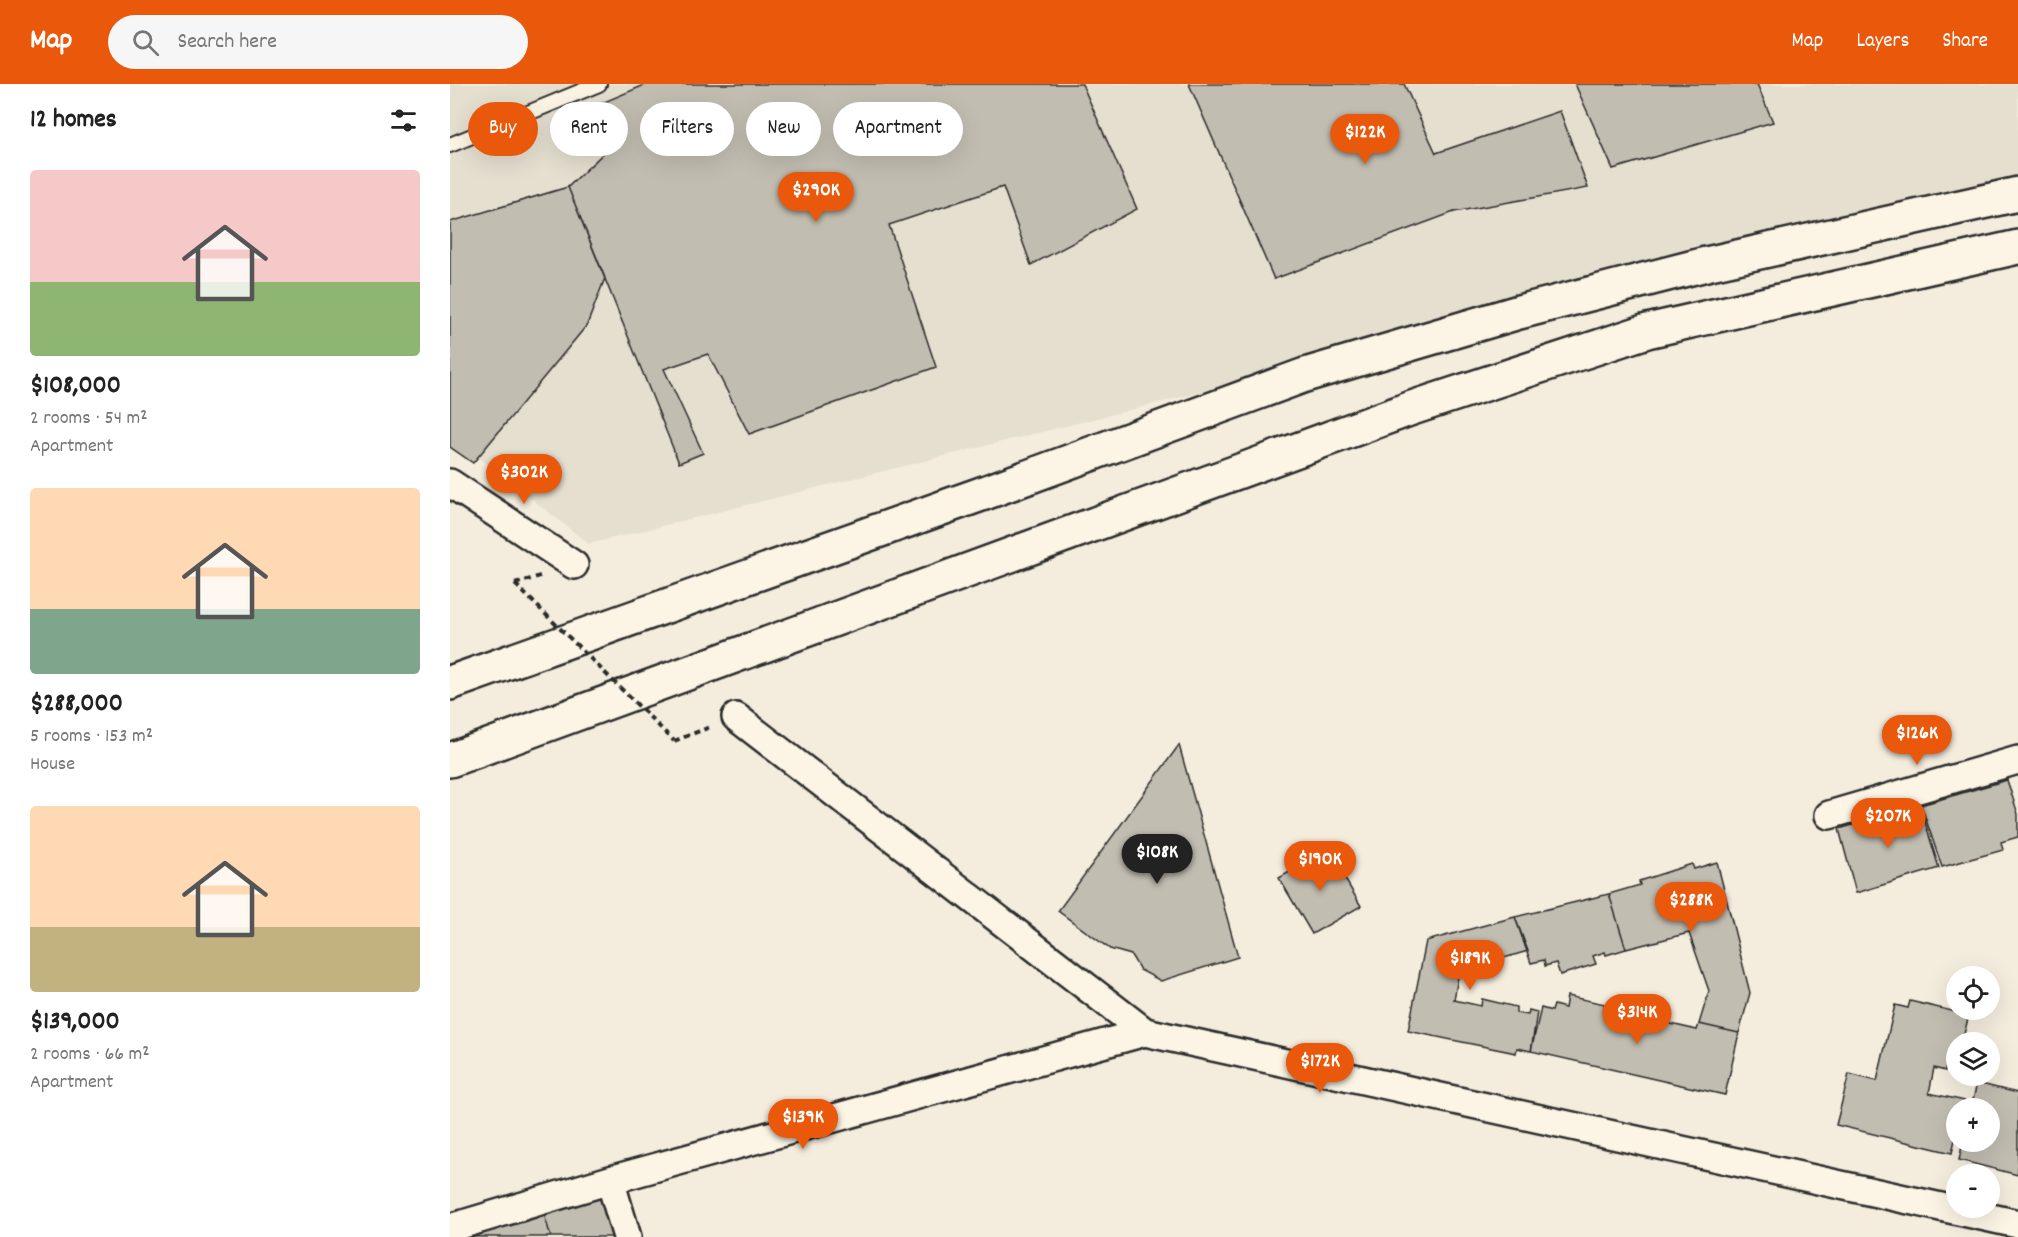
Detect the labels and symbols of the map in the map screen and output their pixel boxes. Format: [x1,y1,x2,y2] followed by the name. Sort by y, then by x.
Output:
[1323,114,1407,165] pin: $122K
[774,172,858,223] pin: $290K
[482,454,566,505] pin: $302K
[1875,715,1959,766] pin: $126K
[1846,798,1930,849] pin: $207K
[1115,834,1199,885] pin: $108K
[1278,841,1362,892] pin: $190K
[1649,882,1733,933] pin: $288K
[1428,940,1512,991] pin: $189K
[1595,994,1679,1045] pin: $314K
[1278,1043,1362,1094] pin: $172K
[761,1099,845,1150] pin: $139K

